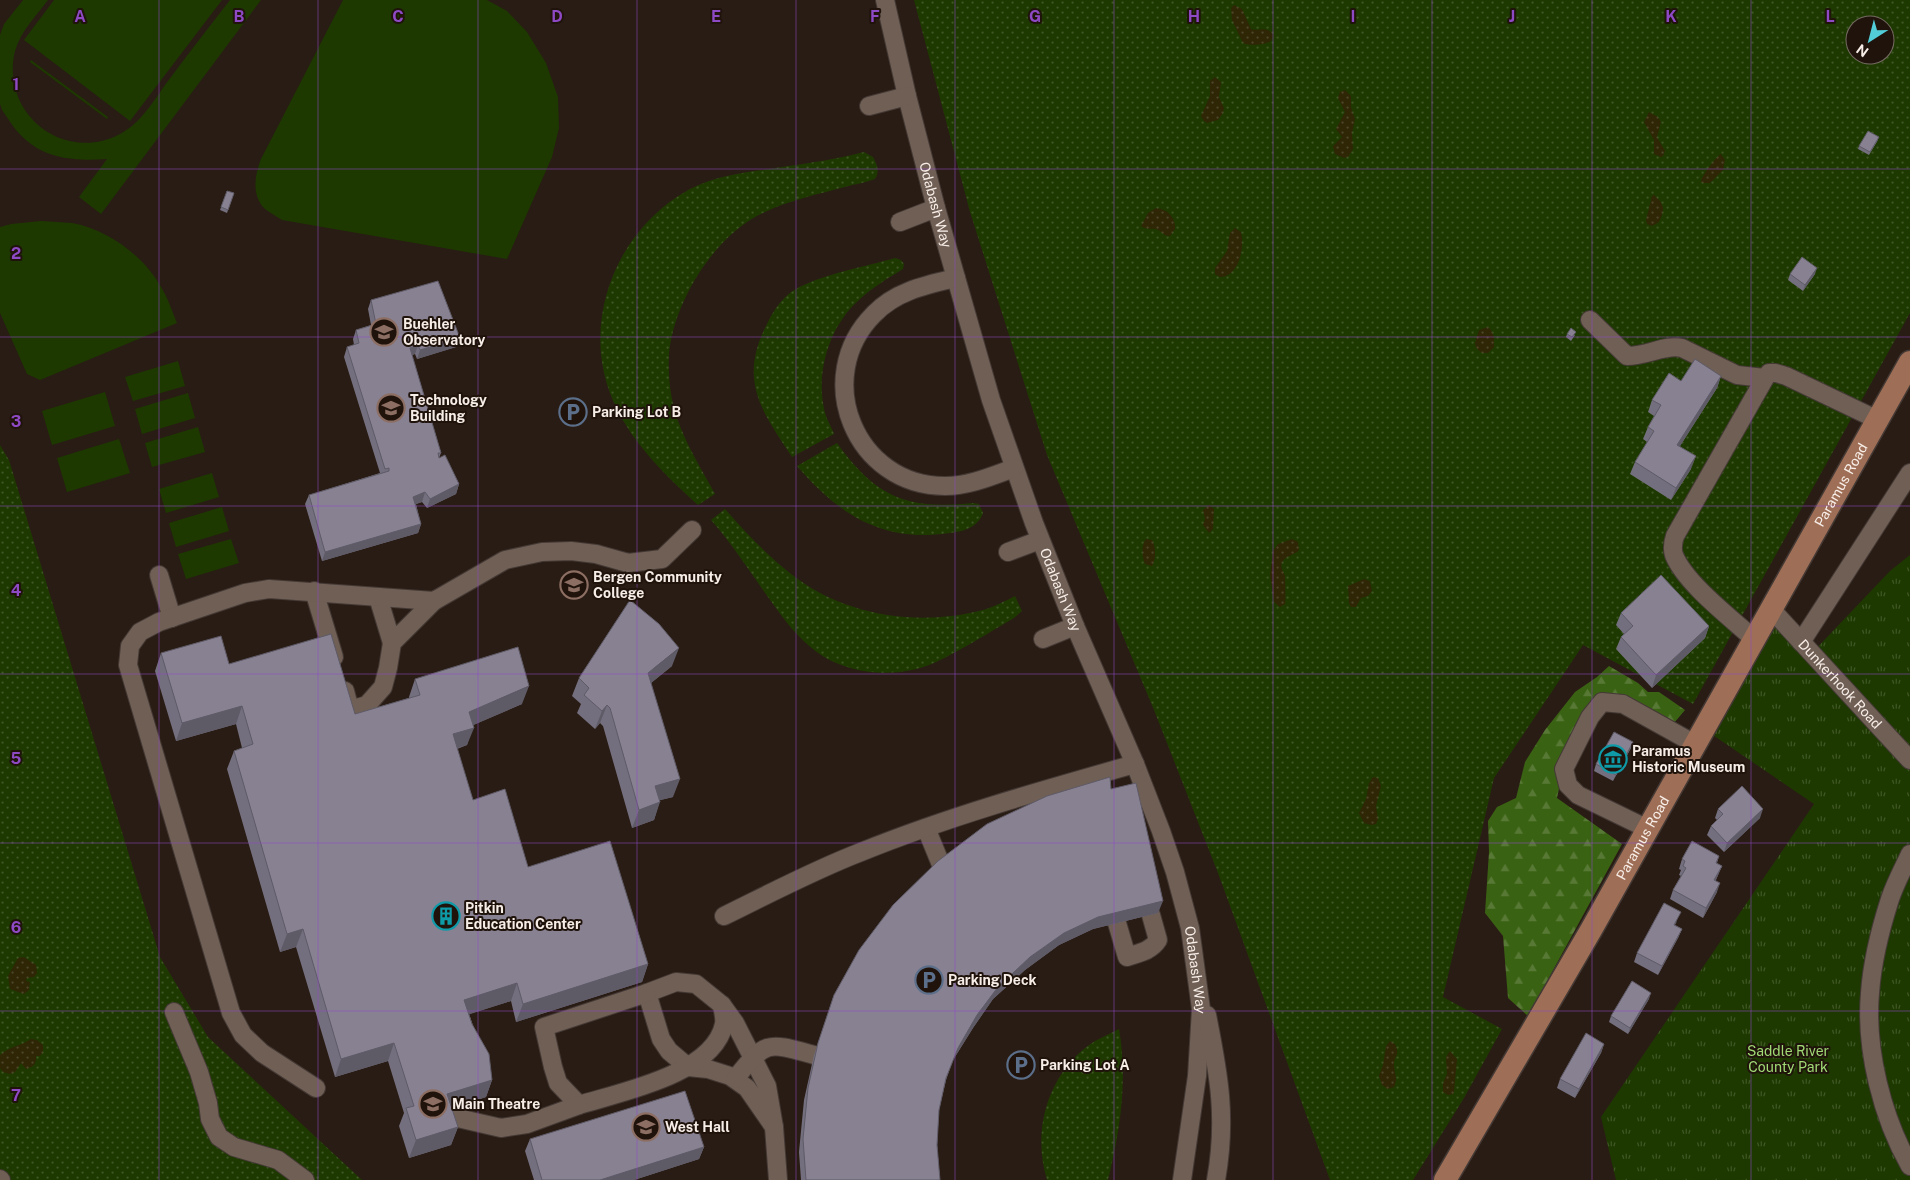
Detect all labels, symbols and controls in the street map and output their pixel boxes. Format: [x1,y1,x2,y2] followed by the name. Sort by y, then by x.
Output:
[74,7,86,26] text: A
[234,7,245,26] text: B
[392,7,404,26] text: C
[551,7,563,26] text: D
[711,7,721,26] text: E
[870,7,880,26] text: F
[1029,7,1041,26] text: G
[1188,7,1200,26] text: H
[1351,7,1355,26] text: I
[1509,7,1515,26] text: J
[1665,7,1677,26] text: K
[1825,7,1835,26] text: L
[1845,15,1895,65] north arrow
[1853,41,1871,60] text: N
[13,75,19,94] text: 1
[916,160,955,250] street label: Odabash Way
[11,244,21,263] text: 2
[403,316,486,348] place label: Buehler Observatory
[369,317,399,347] school or university icon: Buehler Observatory
[410,392,487,424] place label: Technology Building
[376,393,406,423] school or university icon: Technology Building
[558,397,588,427] parking icon: Parking Lot B
[592,404,681,420] place label: Parking Lot B
[11,412,21,431] text: 3
[1811,440,1871,530] street label: Paramus Road
[1037,546,1085,634] street label: Odabash Way
[593,569,722,601] place label: Bergen Community College
[559,570,589,600] school or university icon: Bergen Community College
[11,581,22,600] text: 4
[1795,636,1885,732] street label: Dunkerhook Road
[1632,743,1745,775] place label: Paramus Historic Museum
[1598,744,1628,774] museum icon: Paramus Historic Museum
[11,749,22,768] text: 5
[1613,793,1673,883] street label: Paramus Road
[465,900,581,932] place label: Pitkin Education Center
[431,901,461,931] building icon: Pitkin Education Center
[11,918,21,937] text: 6
[1182,925,1209,1015] street label: Odabash Way
[914,965,944,995] parking icon: Parking Deck
[948,972,1037,988] place label: Parking Deck
[1747,1043,1829,1075] park label: Saddle River County Park
[1006,1050,1036,1080] parking icon: Parking Lot A
[1040,1057,1130,1073] place label: Parking Lot A
[11,1086,21,1105] text: 7
[418,1089,448,1119] school or university icon: Main Theatre
[452,1096,540,1112] place label: Main Theatre
[631,1112,661,1142] school or university icon: West Hall
[665,1119,730,1135] place label: West Hall

